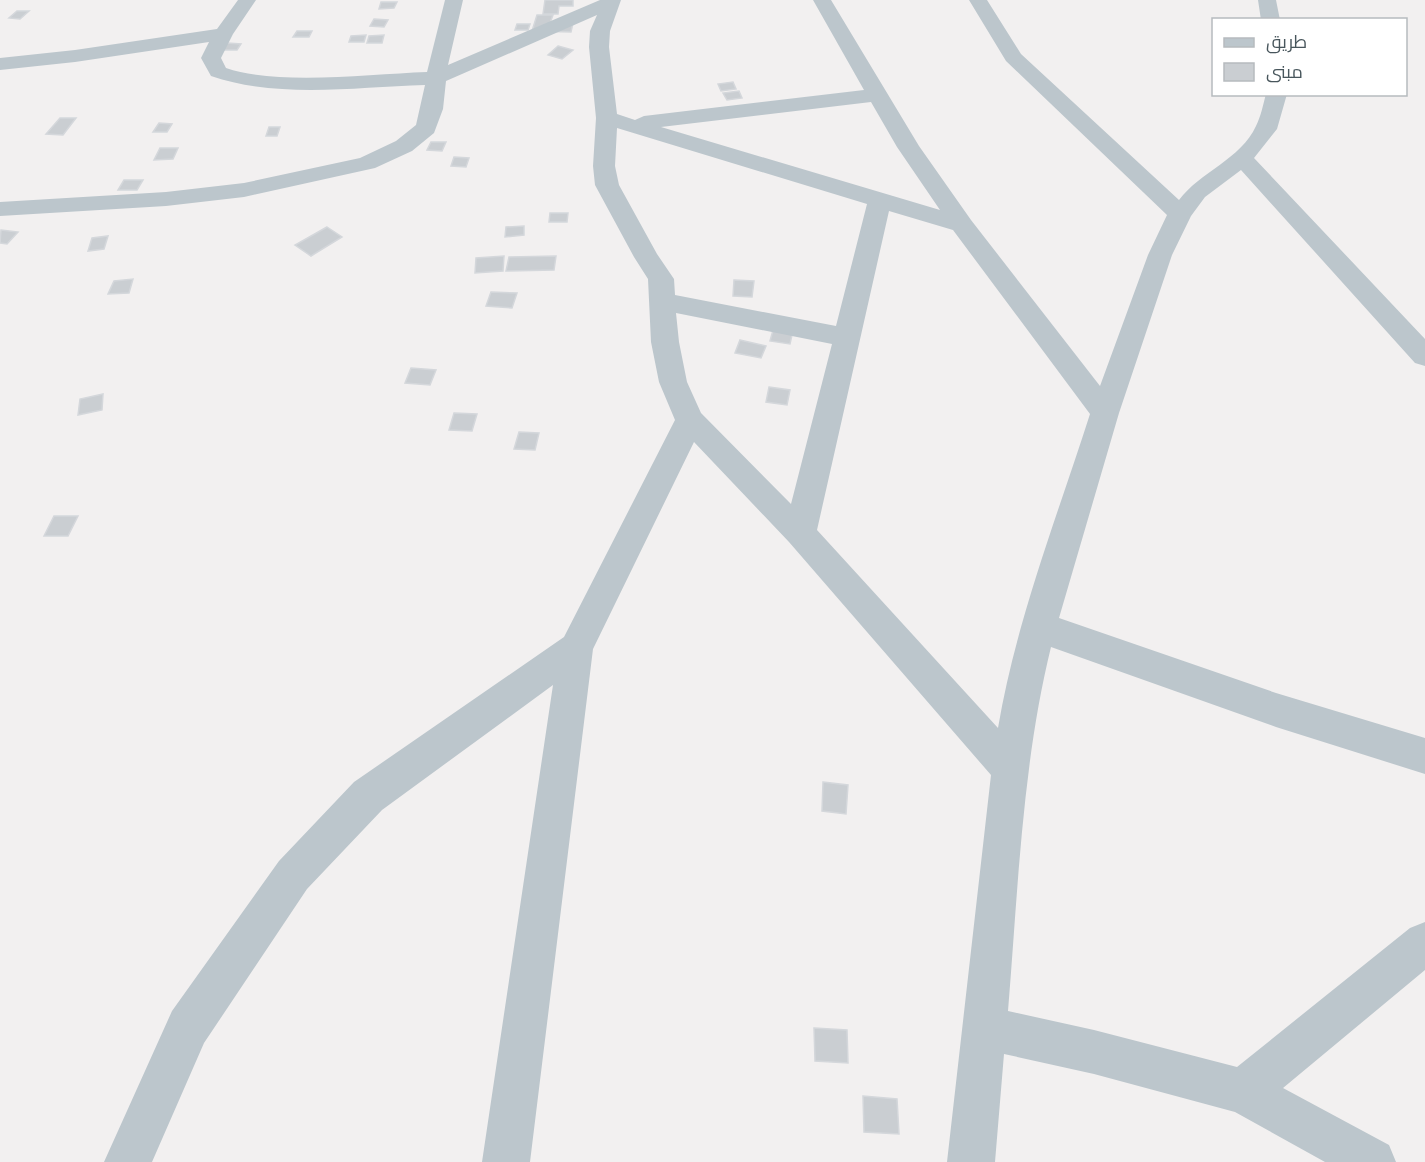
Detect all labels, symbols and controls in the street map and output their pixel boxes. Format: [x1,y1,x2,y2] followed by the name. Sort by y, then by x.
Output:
[1212,18,1407,96] legend
[1266,32,1307,54] text: طريق
[1266,62,1303,83] text: مبنى

